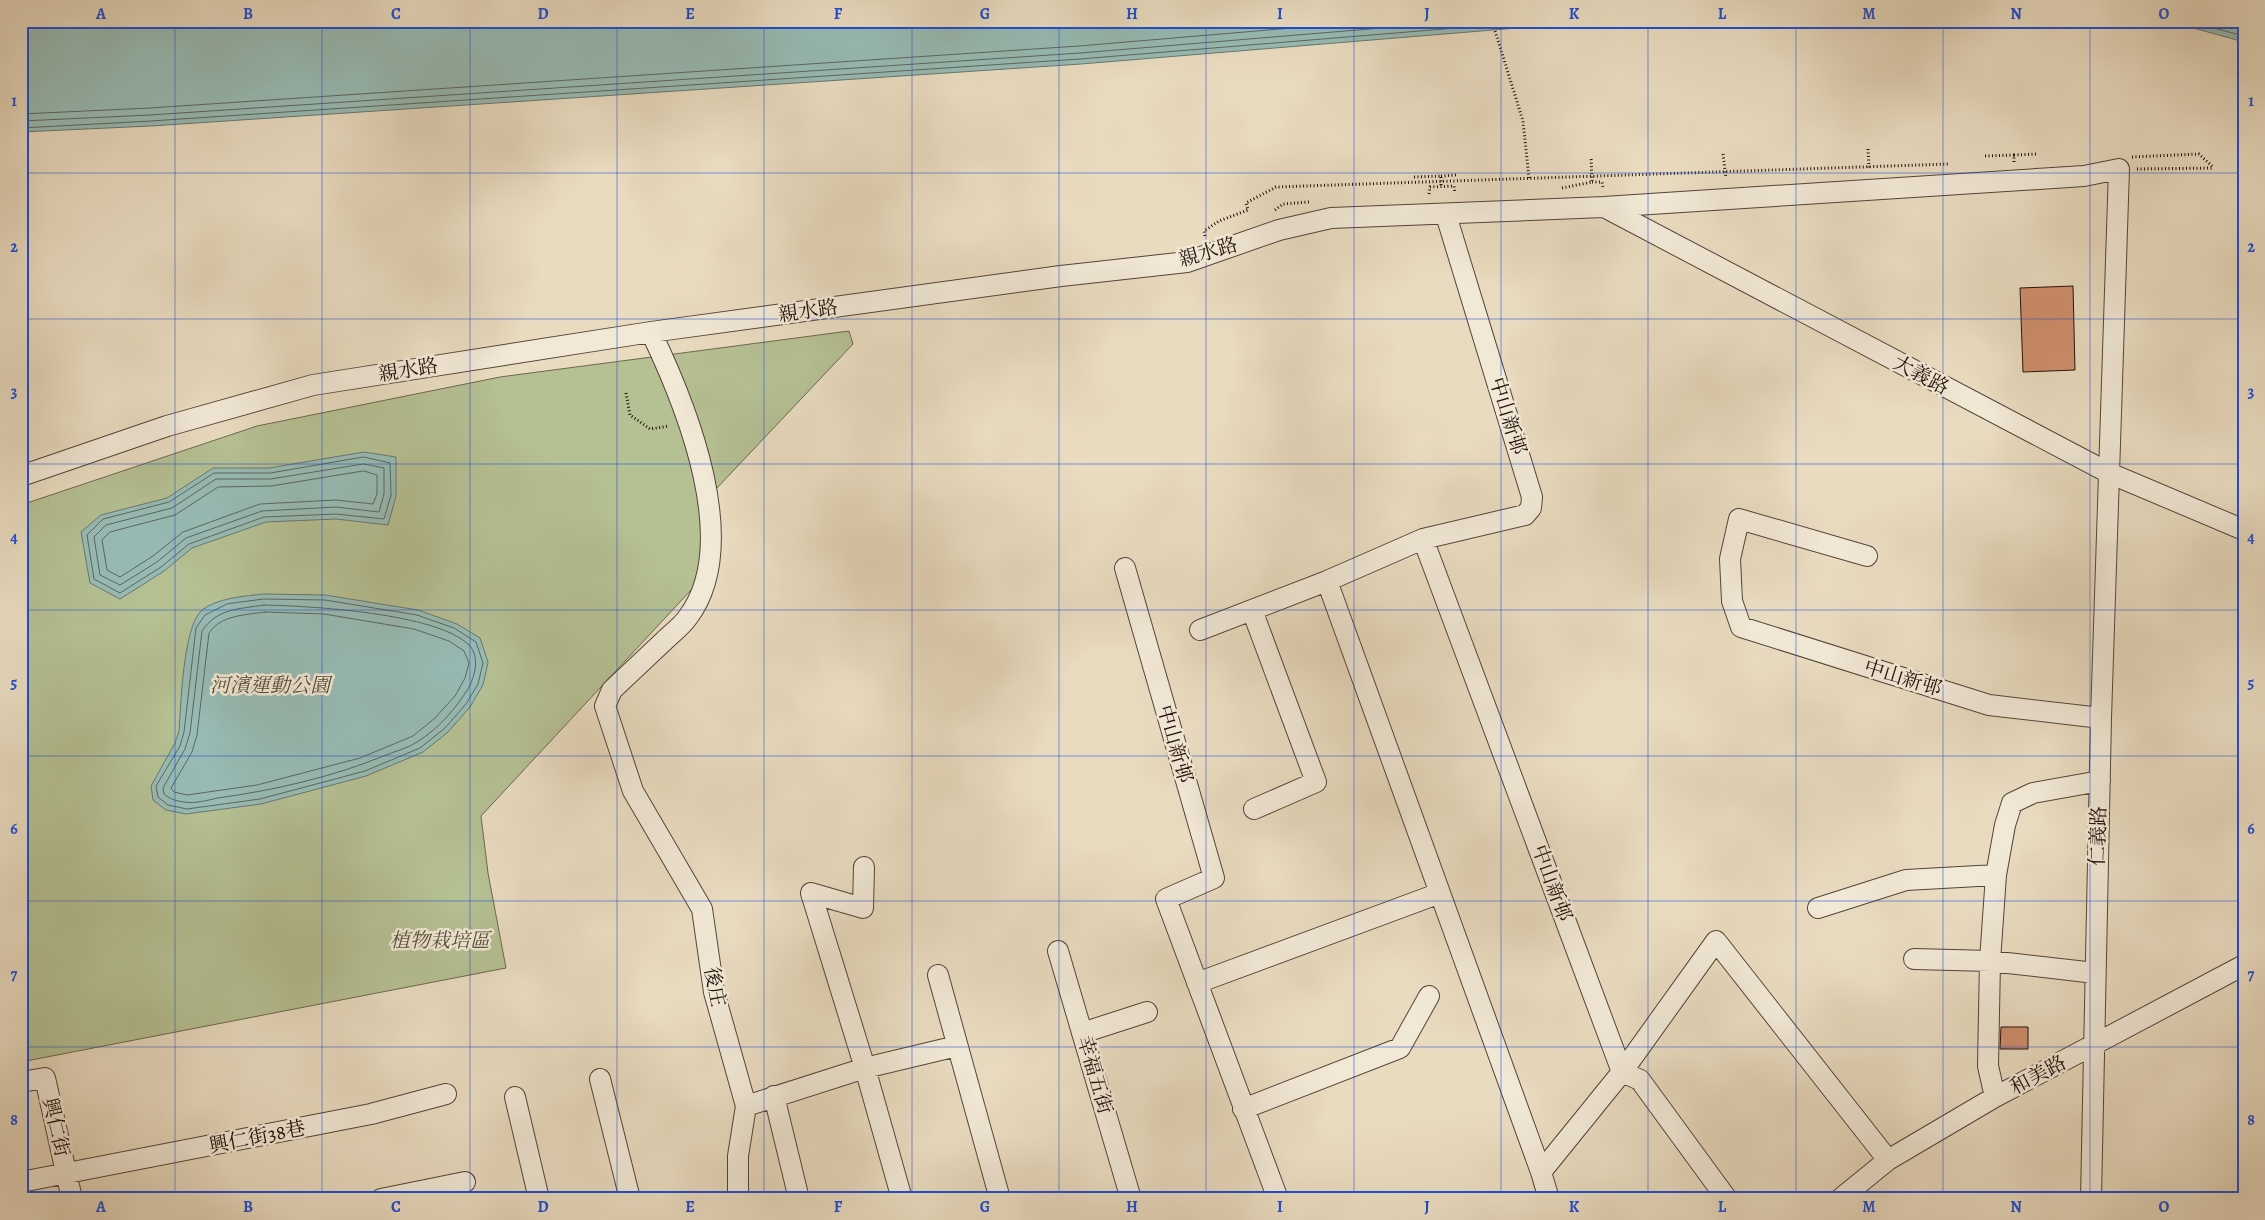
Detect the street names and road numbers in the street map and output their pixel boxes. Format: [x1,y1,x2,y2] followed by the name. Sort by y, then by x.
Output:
[1175,231,1241,273] street label: 親水路
[776,293,840,329] street label: 親水路
[1888,349,1954,401] street label: 大義路
[376,352,440,388] street label: 親水路
[1483,374,1533,458] street label: 中山新邨
[1861,653,1945,703] street label: 中山新邨
[1151,702,1199,786] street label: 中山新邨
[2083,806,2113,866] street label: 仁義路
[1526,841,1578,925] street label: 中山新邨
[698,965,732,1009] street label: 後庄
[1071,1033,1119,1117] street label: 幸福五街
[2005,1049,2071,1101] street label: 和美路
[36,1095,76,1159] street label: 興仁街
[206,1114,308,1160] street label: 興仁街38巷

